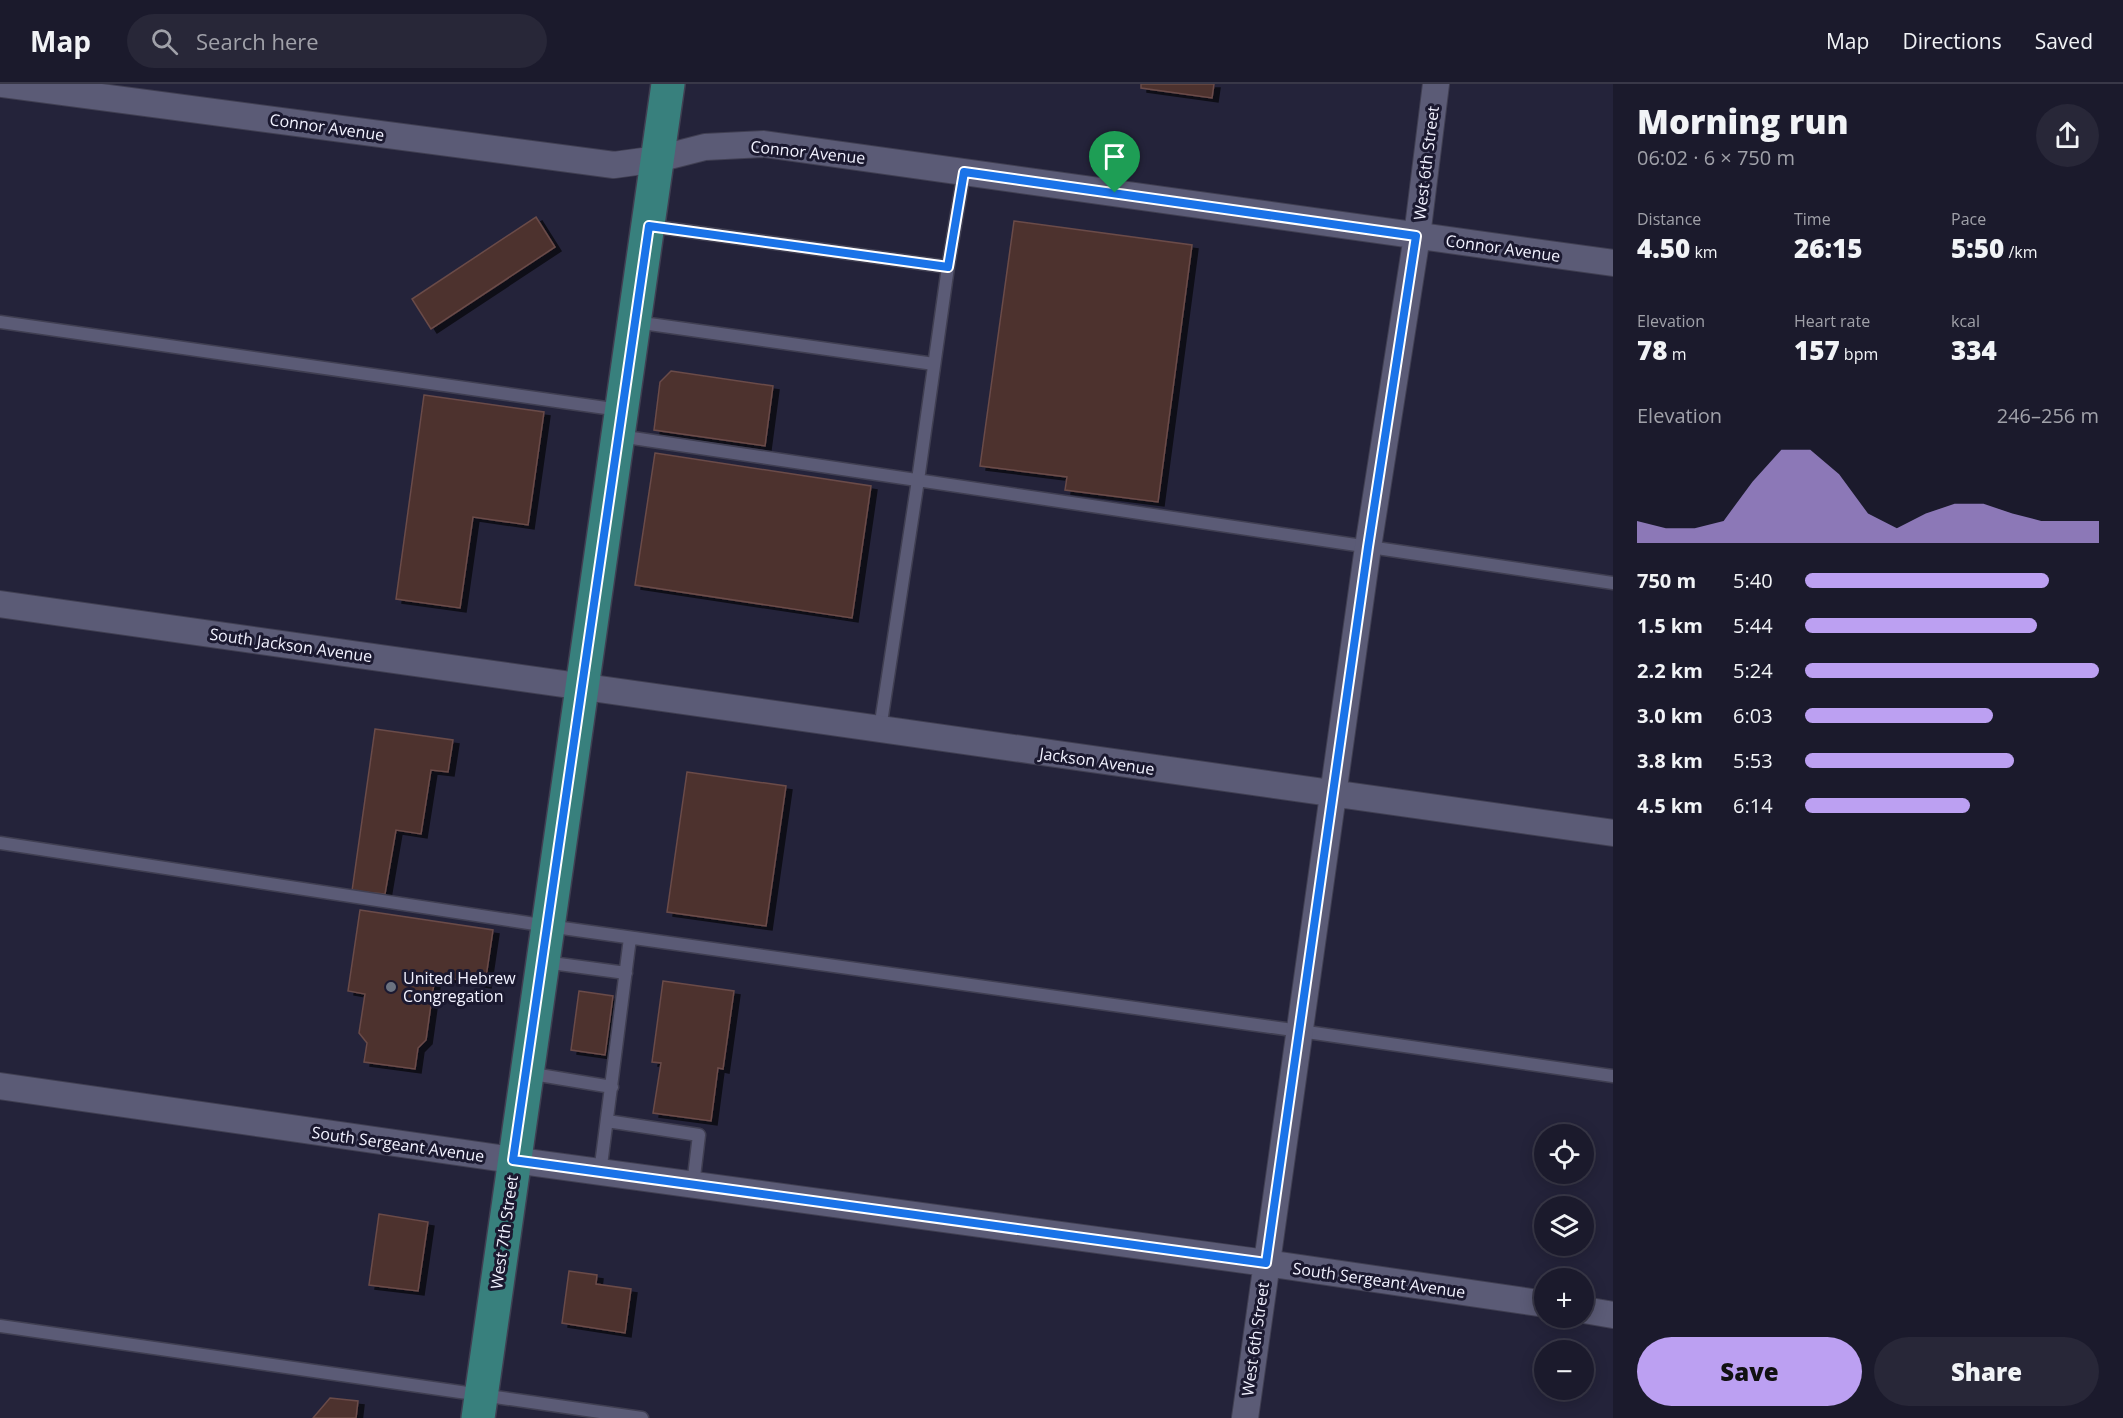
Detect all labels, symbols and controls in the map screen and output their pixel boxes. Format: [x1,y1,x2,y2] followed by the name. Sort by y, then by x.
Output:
[127,14,547,68] search box
[30,22,91,60] text: Map
[148,25,181,58] icon: search
[196,26,319,56] text: Search here
[1826,27,1869,55] text: Map
[1902,27,2002,55] text: Directions
[2035,27,2093,55] text: Saved
[1637,99,1849,144] text: Morning run
[1408,104,1444,221] street label: West 6th Street
[2036,104,2099,167] button: share
[268,108,386,146] street label: Connor Avenue
[1089,131,1140,193] pin
[749,135,867,169] street label: Connor Avenue
[1098,140,1131,173] icon: arrive
[1637,144,1795,171] text: 06:02 · 6 × 750 m
[1637,208,1701,230] text: Distance
[1794,208,1831,230] text: Time
[1951,208,1986,230] text: Pace
[1444,229,1562,267] street label: Connor Avenue
[1637,230,1690,266] text: 4.50
[1794,230,1862,266] text: 26:15
[1951,230,2004,266] text: 5:50
[1690,241,1718,263] text: km
[2004,241,2037,263] text: /km
[1637,310,1705,332] text: Elevation
[1794,310,1870,332] text: Heart rate
[1951,310,1980,332] text: kcal
[1637,332,1667,368] text: 78
[1794,332,1840,368] text: 157
[1951,332,1997,368] text: 334
[1667,343,1686,365] text: m
[1840,343,1878,365] text: bpm
[1637,402,1722,429] text: Elevation
[1997,402,2099,429] text: 246–256 m
[1637,567,1696,594] text: 750 m
[1733,567,1773,594] text: 5:40
[1637,612,1703,639] text: 1.5 km
[1733,612,1773,639] text: 5:44
[208,623,374,667] street label: South Jackson Avenue
[1637,657,1703,684] text: 2.2 km
[1733,657,1773,684] text: 5:24
[1637,702,1703,729] text: 3.0 km
[1733,702,1773,729] text: 6:03
[1036,742,1156,780] street label: Jackson Avenue
[1637,747,1703,774] text: 3.8 km
[1733,747,1773,774] text: 5:53
[1637,792,1703,819] text: 4.5 km
[1733,792,1773,819] text: 6:14
[403,967,516,1007] place label: United Hebrew Congregation
[384,980,398,994] marker: United Hebrew Congregation
[310,1121,486,1167] street label: South Sergeant Avenue
[1534,1124,1594,1400] map controls
[1534,1124,1594,1184] button: locate
[485,1173,523,1290] street label: West 7th Street
[1534,1196,1594,1256] button: layers
[1291,1257,1467,1303] street label: South Sergeant Avenue
[1534,1268,1594,1328] button: +
[1236,1280,1274,1397] street label: West 6th Street
[1637,1337,1862,1406] button: Save
[1874,1337,2099,1406] button: Share
[1534,1340,1594,1400] button: −

